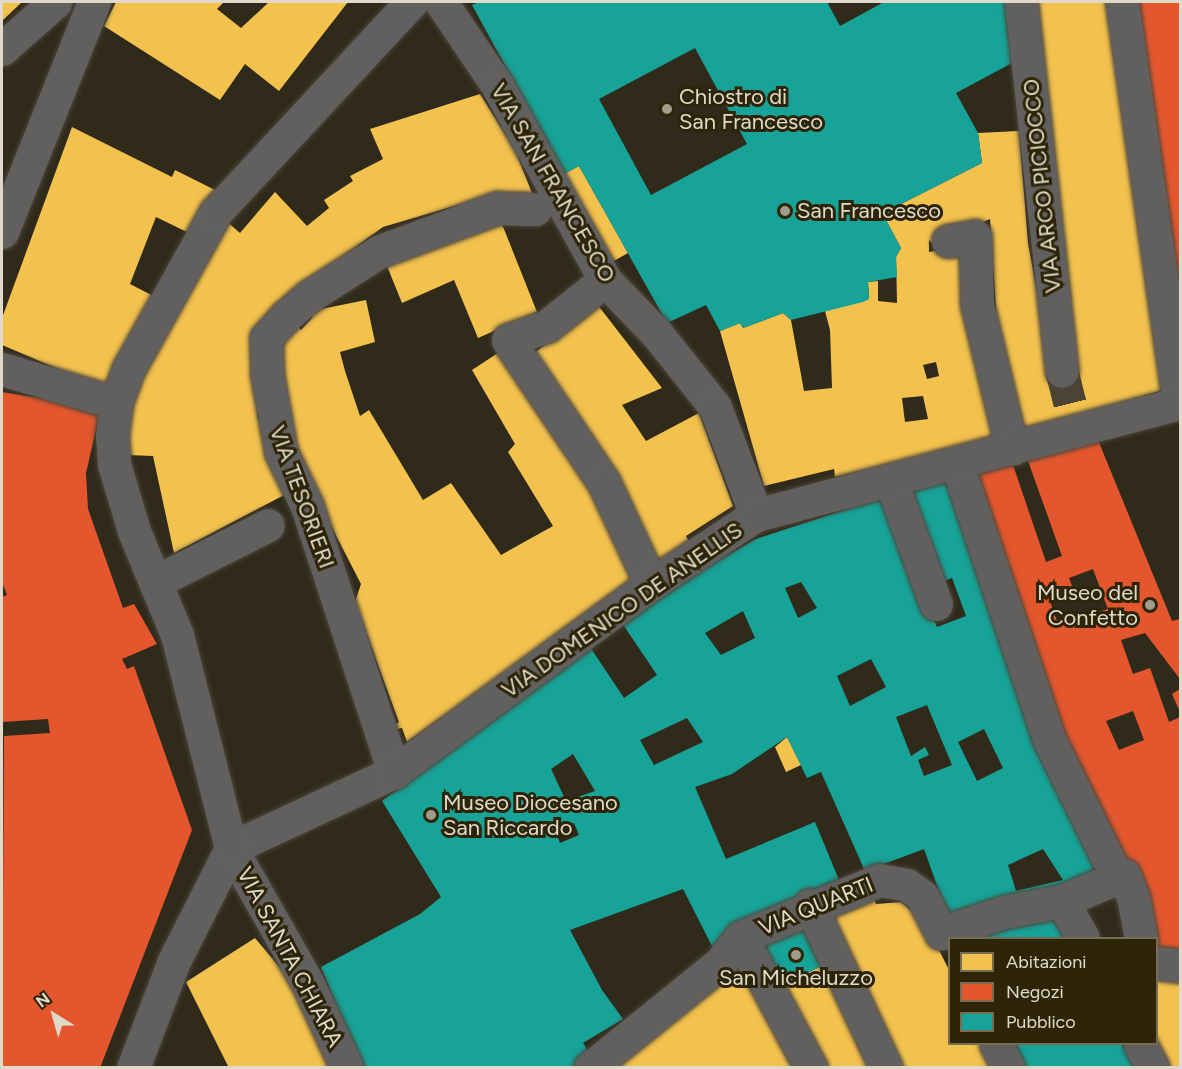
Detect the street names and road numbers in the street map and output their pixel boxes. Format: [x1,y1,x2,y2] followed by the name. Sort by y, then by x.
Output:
[1018,78,1066,294] street label: VIA ARCO PICIOCCO
[485,79,621,287] street label: VIA SAN FRANCESCO
[264,422,340,572] street label: VIA TESORIERI
[497,517,747,703] street label: VIA DOMENICO DE ANELLIS
[231,863,349,1051] street label: VIA SANTA CHIARA
[755,871,877,941] street label: VIA QUARTI

